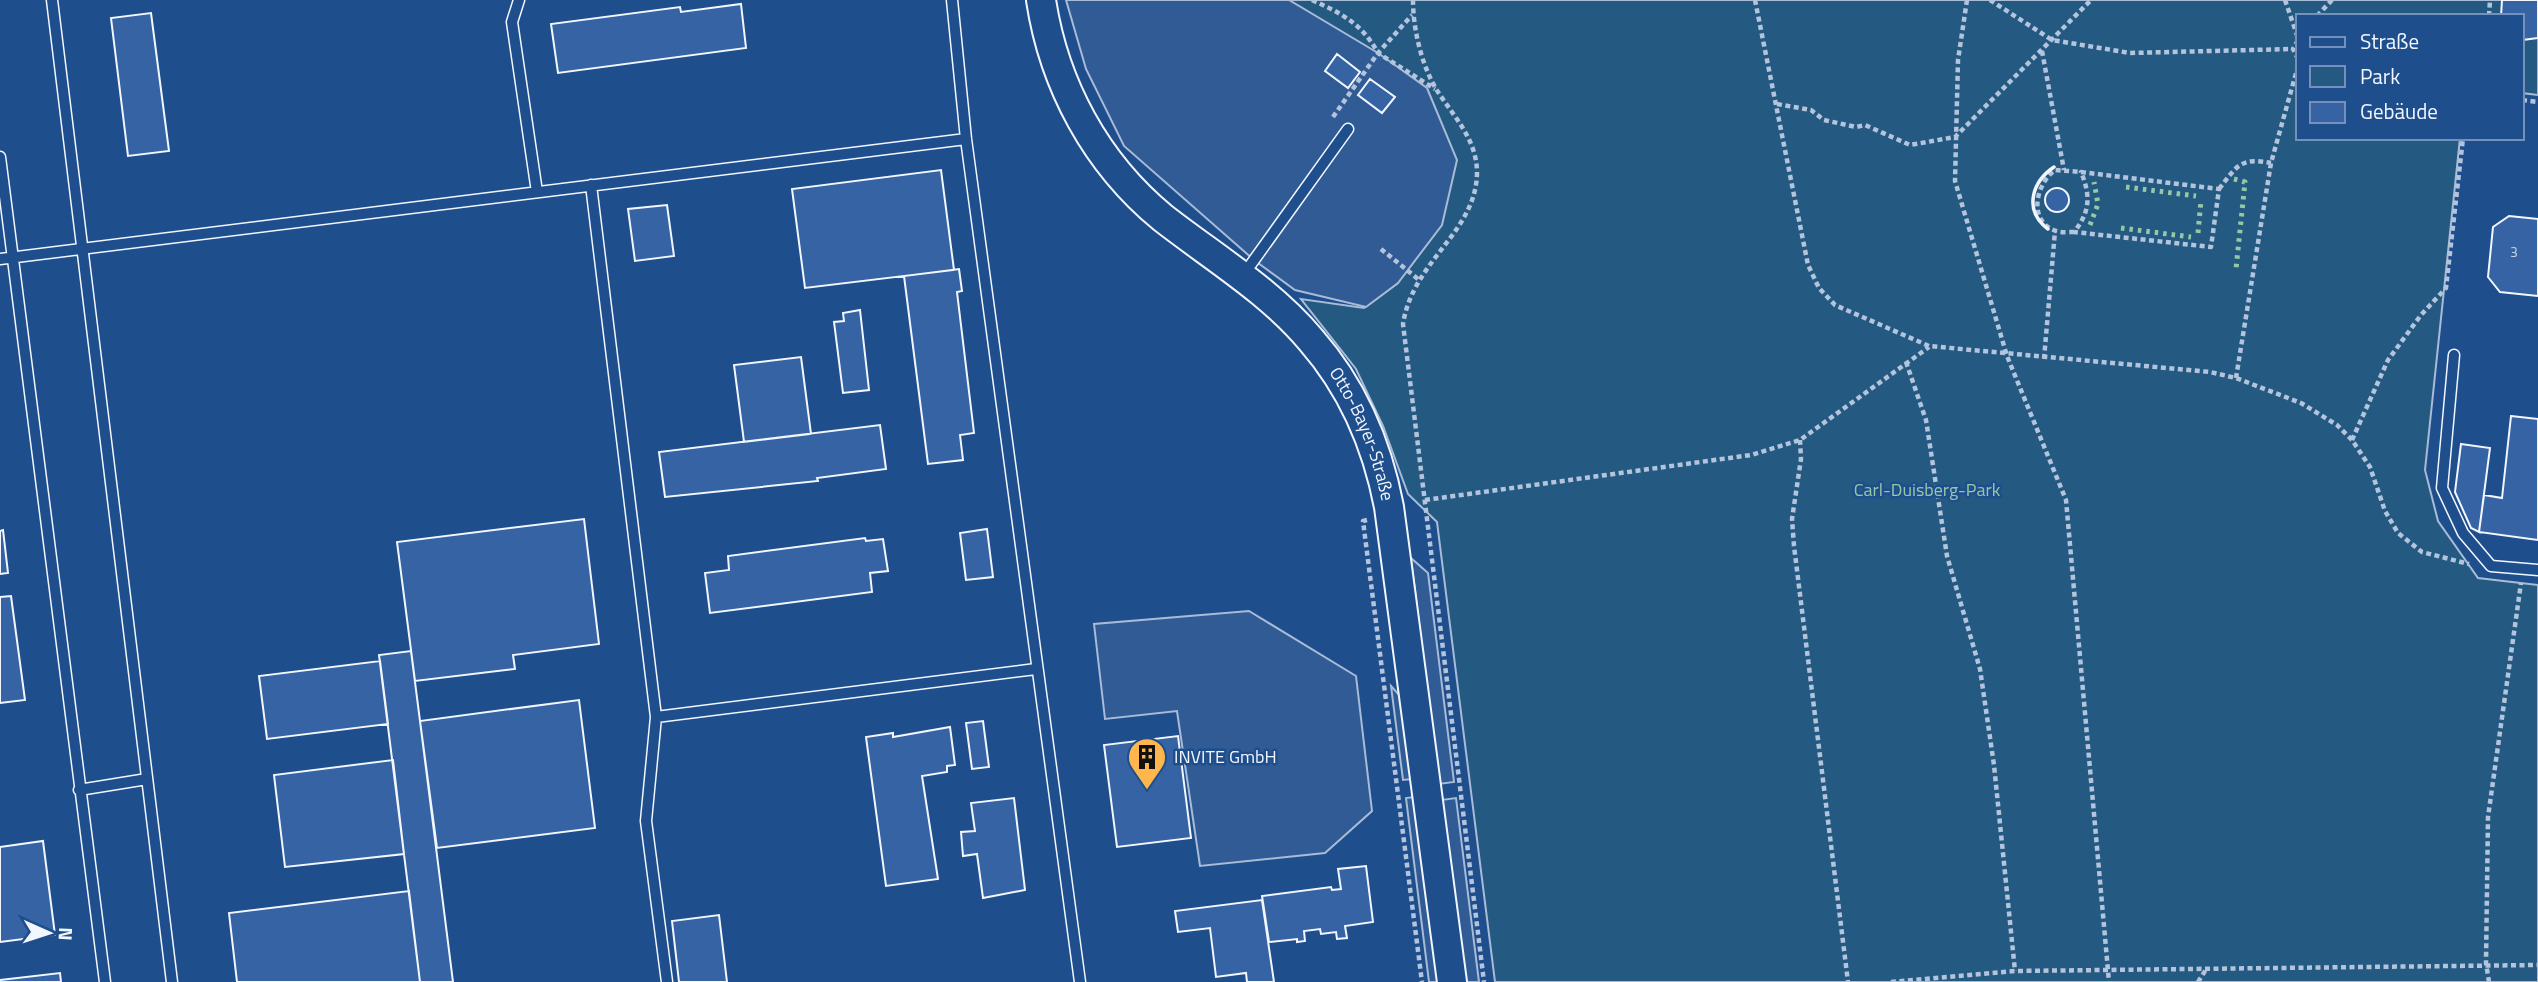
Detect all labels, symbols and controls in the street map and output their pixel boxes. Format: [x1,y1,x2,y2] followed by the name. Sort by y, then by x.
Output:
[2296,14,2524,140] legend
[2360,25,2419,57] text: Straße
[2360,60,2400,92] text: Park
[2360,95,2438,127] text: Gebäude
[2510,241,2518,262] house number: 3
[1323,361,1401,503] street label: Otto-Bayer-Straße
[1854,476,2001,503] park label: Carl-Duisberg-Park
[1126,736,1168,791] building icon: INVITE GmbH
[1174,743,1277,770] place label: INVITE GmbH
[14,898,84,968] north arrow
[52,927,81,941] text: N

